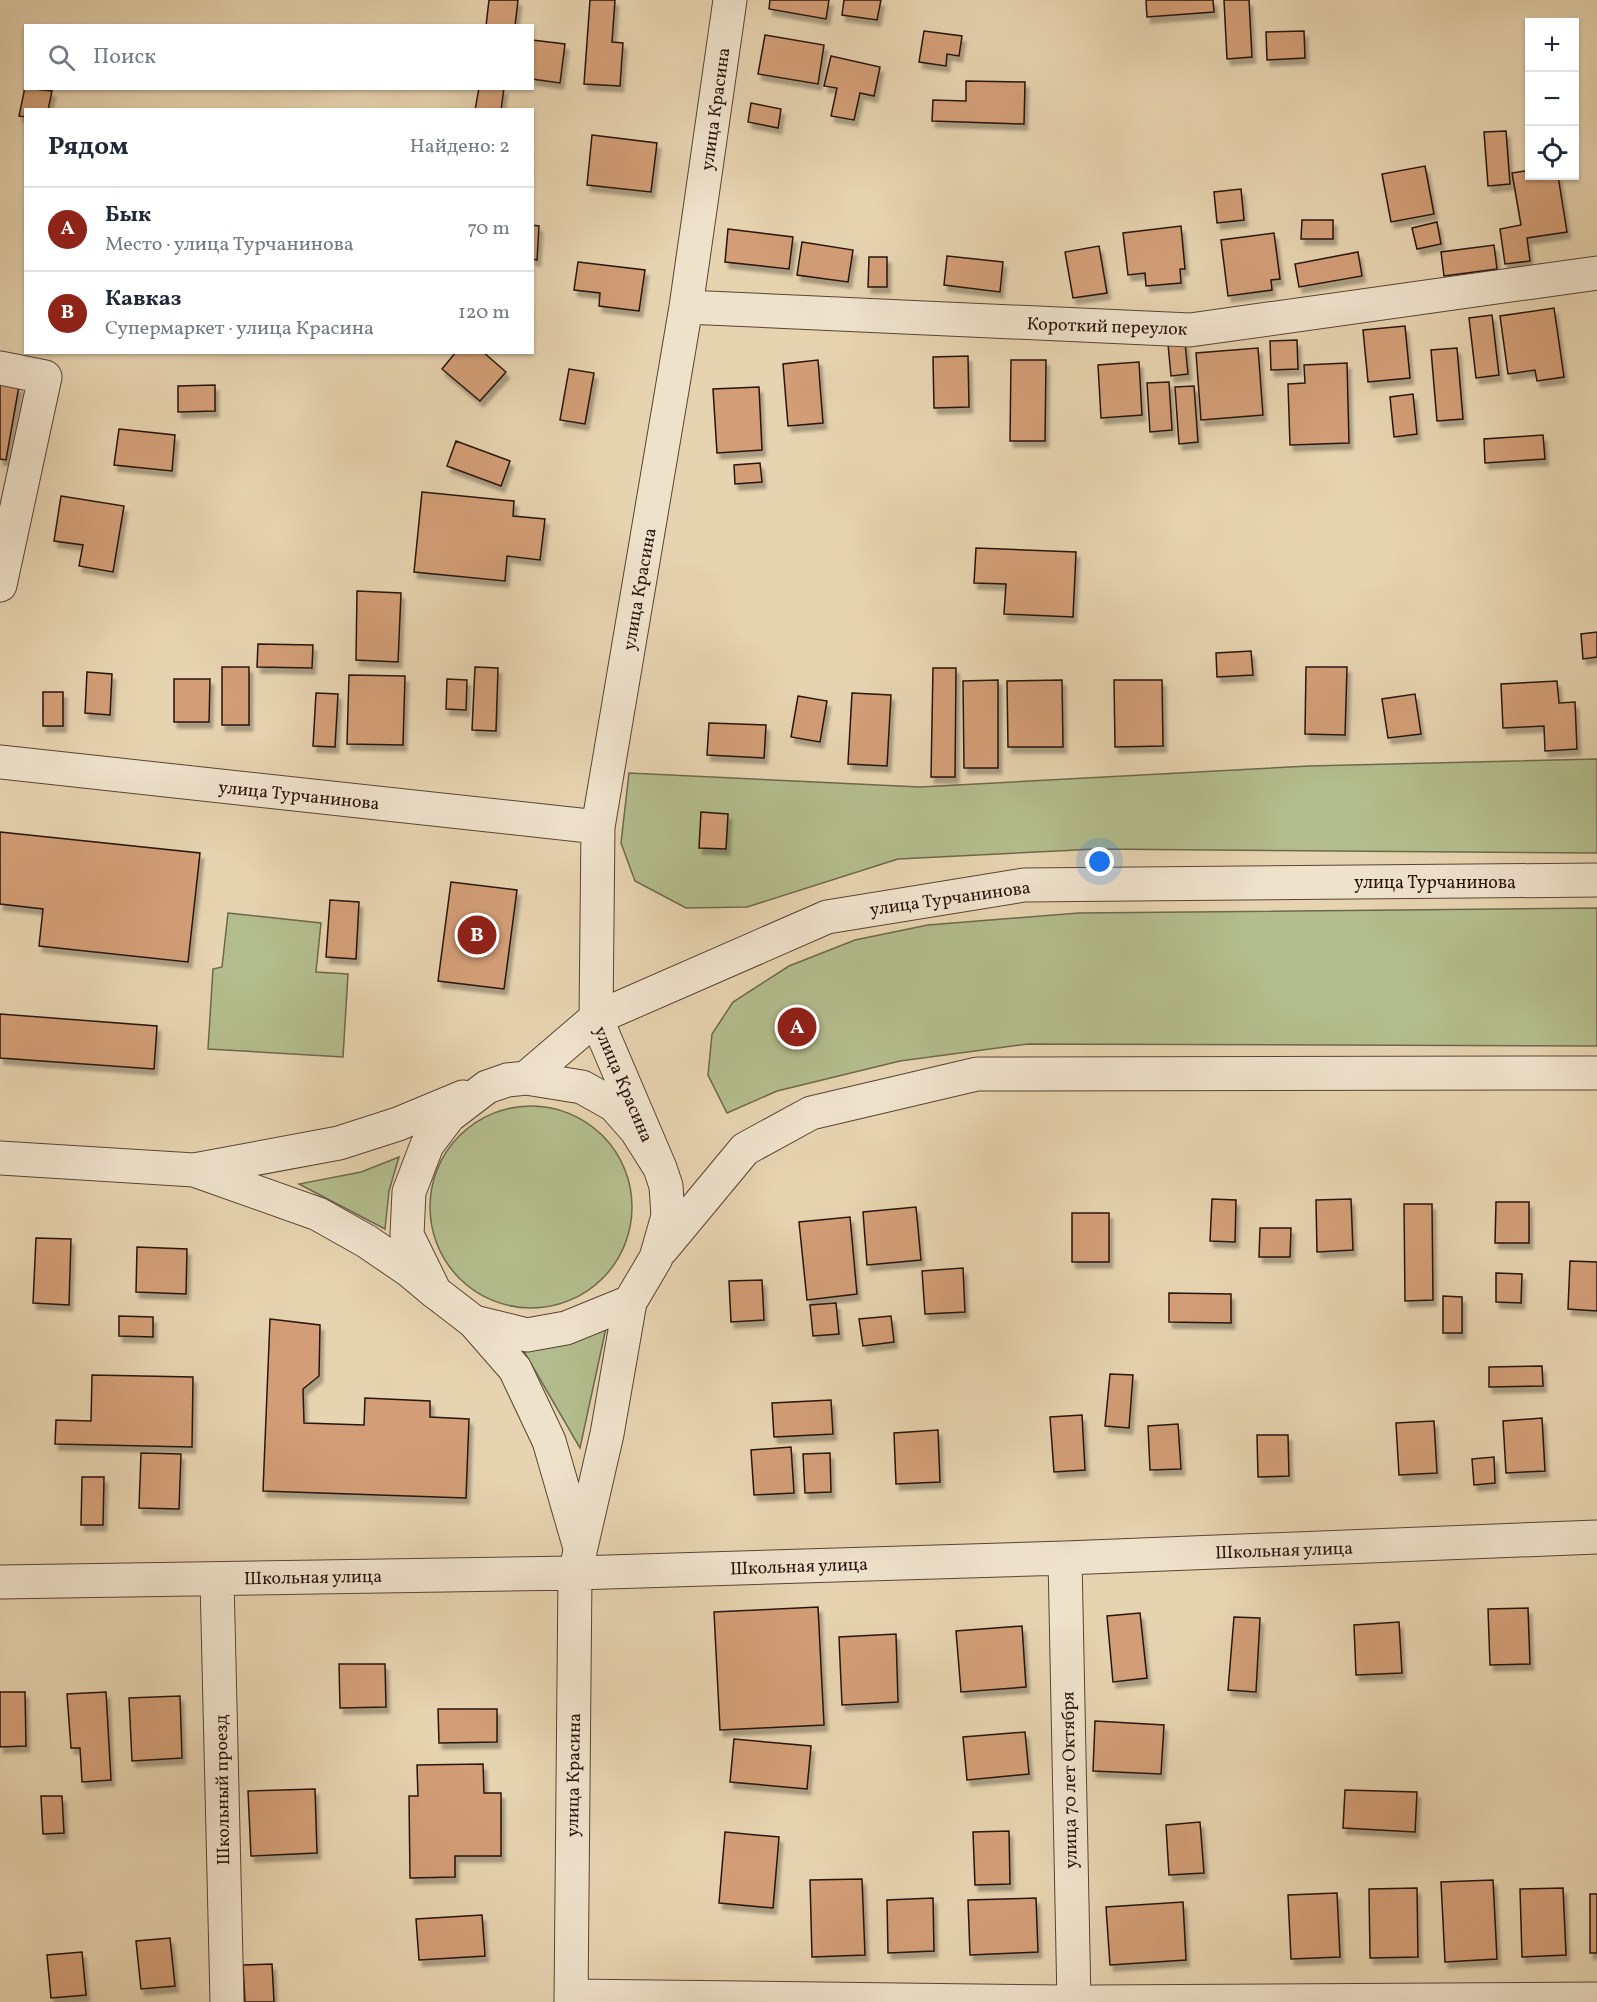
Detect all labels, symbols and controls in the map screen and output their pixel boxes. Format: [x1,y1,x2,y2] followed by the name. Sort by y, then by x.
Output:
[1525,18,1579,180] map controls
[1525,18,1579,72] button: +
[24,24,534,90] search box
[45,41,78,74] icon: search
[93,42,156,73] text: Поиск
[695,46,738,172] street label: улица Красина
[1525,72,1579,126] button: −
[1525,126,1579,180] button: locate
[48,129,128,165] text: Рядом
[410,133,510,161] text: Найдено: 2
[105,200,151,231] text: Бык
[60,215,75,243] text: A
[467,215,510,243] text: 70 m
[105,231,354,259] text: Место · улица Турчанинова
[105,284,182,315] text: Кавказ
[61,299,74,327] text: B
[458,299,510,327] text: 120 m
[1026,312,1188,343] street label: Короткий переулок
[105,315,374,343] text: Супермаркет · улица Красина
[617,526,664,653] street label: улица Красина
[217,776,381,817] street label: улица Турчанинова
[1085,847,1114,876] your location
[1354,871,1516,896] street label: улица Турчанинова
[868,876,1032,923] street label: улица Турчанинова
[458,912,496,958] pin: B
[778,1004,816,1050] pin: A
[587,1023,658,1147] street label: улица Красина
[1215,1537,1354,1566] street label: Школьная улица
[730,1553,869,1582] street label: Школьная улица
[244,1565,382,1592] street label: Школьная улица
[1056,1691,1085,1869] street label: улица 70 лет Октября
[561,1713,588,1837] street label: улица Красина
[210,1714,237,1866] street label: Школьный проезд

